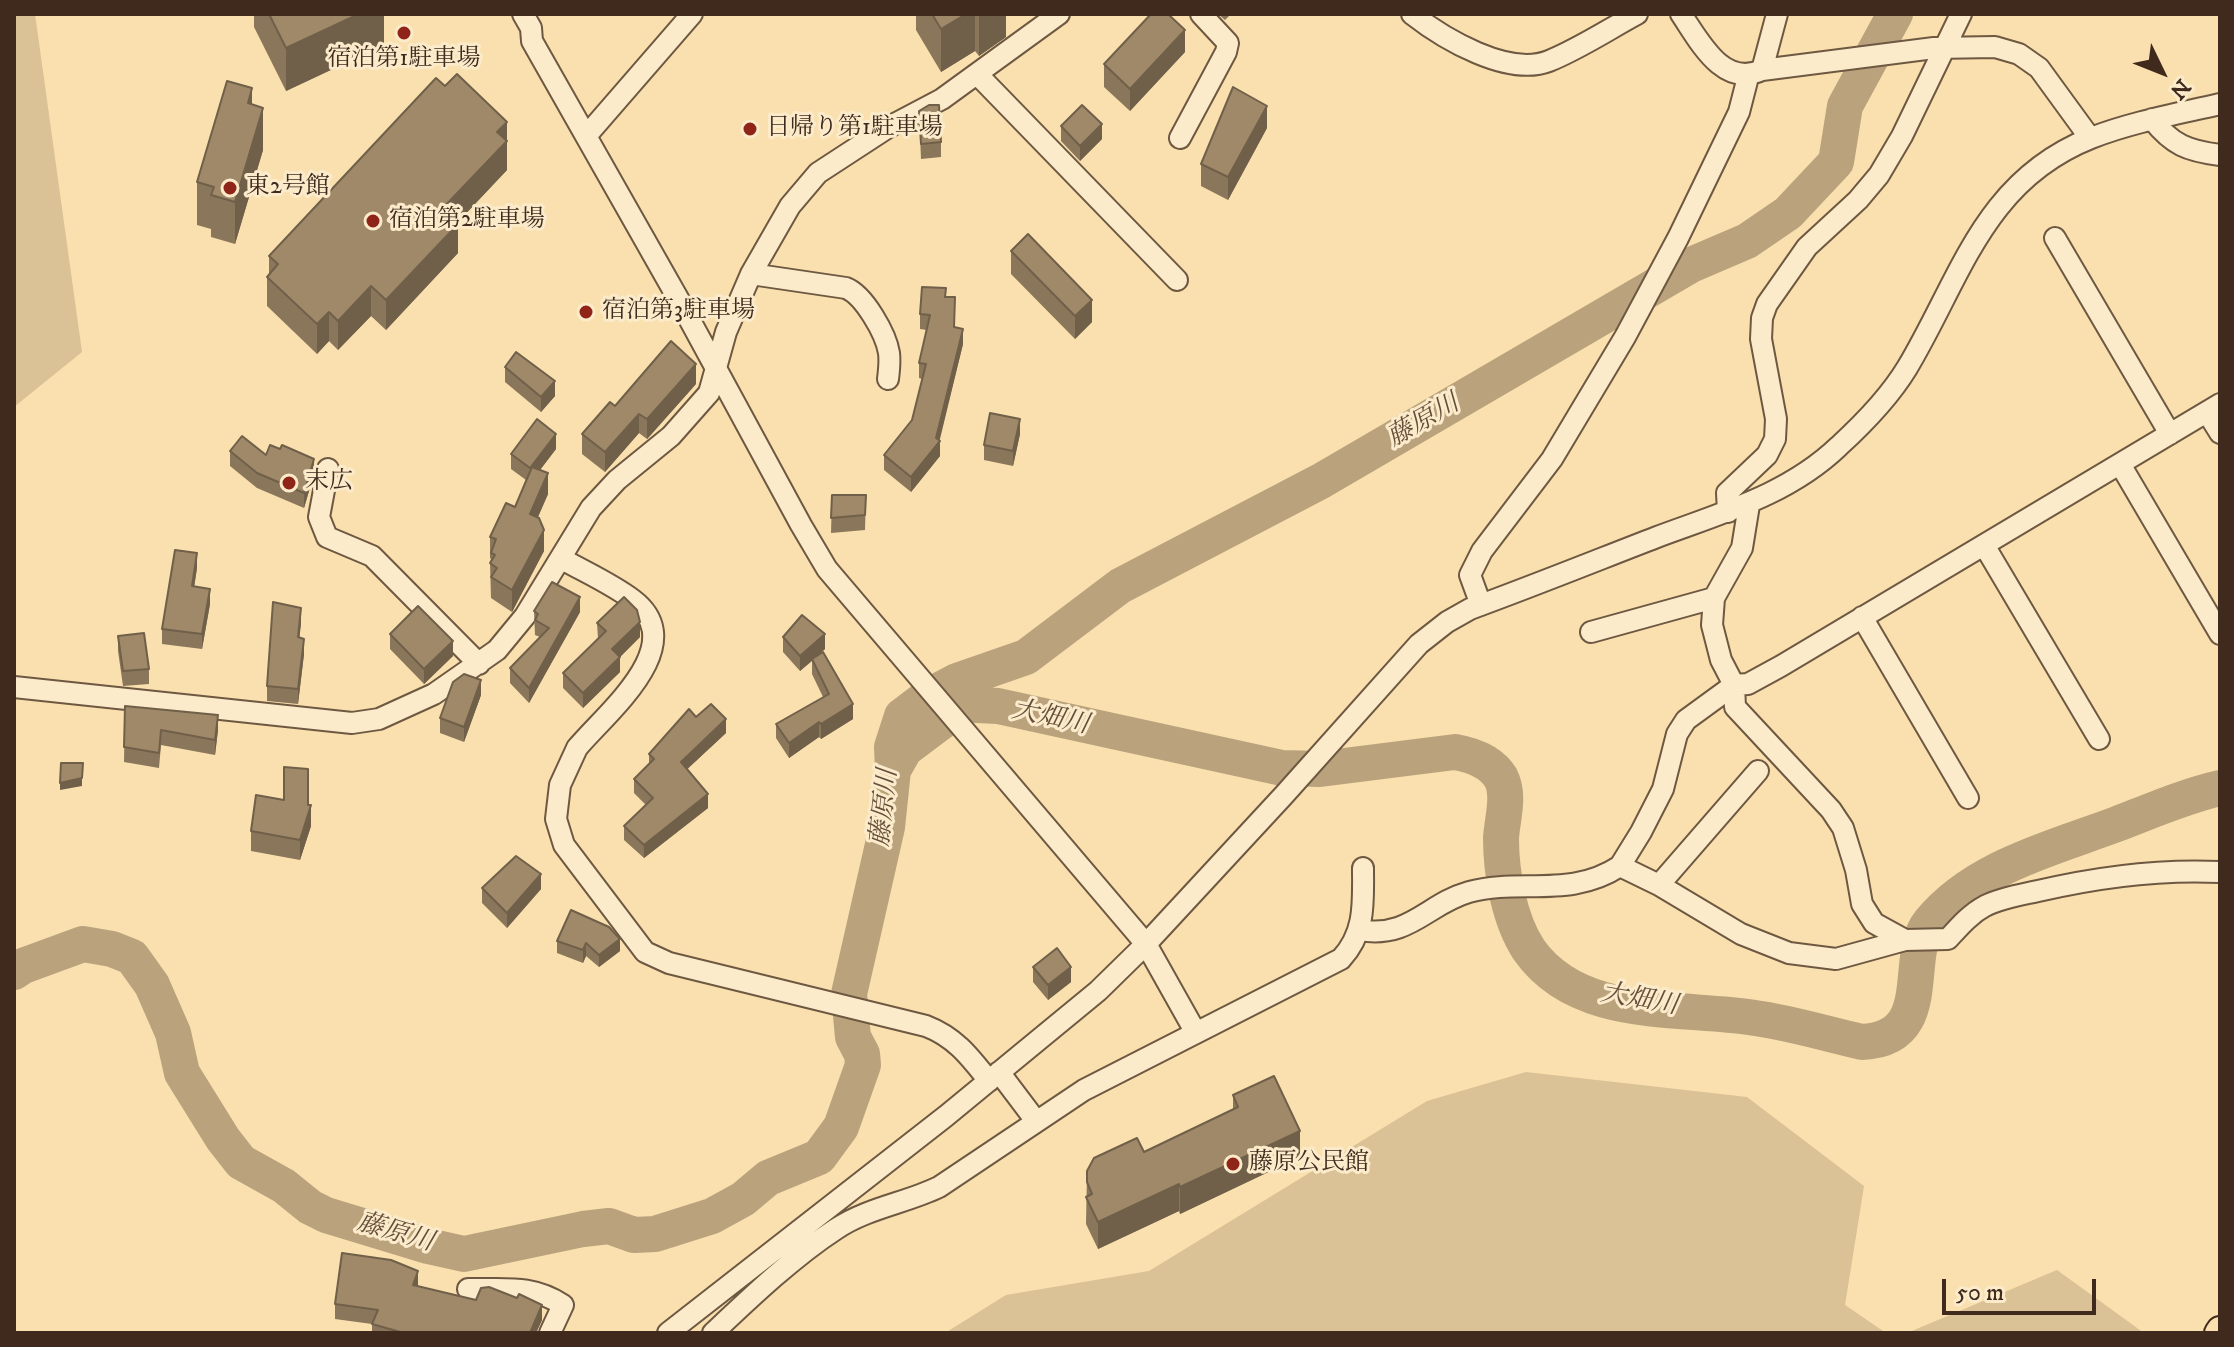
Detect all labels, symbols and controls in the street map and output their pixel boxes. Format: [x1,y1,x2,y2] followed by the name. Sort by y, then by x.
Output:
[395,24,413,42] marker: 宿泊第1駐車場
[2122,32,2202,112] north arrow
[328,46,480,74] place label: 宿泊第1駐車場
[2164,73,2196,105] text: N
[766,115,943,143] place label: 日帰り第1駐車場
[741,120,759,138] marker: 日帰り第1駐車場
[246,174,330,202] place label: 東2号館
[221,179,239,197] marker: 東2号館
[389,207,545,235] place label: 宿泊第2駐車場
[364,212,382,230] marker: 宿泊第2駐車場
[602,298,755,326] place label: 宿泊第3駐車場
[577,303,595,321] marker: 宿泊第3駐車場
[1382,389,1466,455] water label: 藤原川
[305,469,353,497] place label: 末広
[280,474,298,492] marker: 末広
[1009,696,1091,742] water label: 大畑川
[866,768,906,848] water label: 藤原川
[1598,979,1680,1023] water label: 大畑川
[1249,1150,1369,1178] place label: 藤原公民館
[1224,1155,1242,1173] marker: 藤原公民館
[353,1208,437,1260] water label: 藤原川
[1946,1263,2100,1313] scale bar
[1956,1278,2004,1308] text: 50 m

